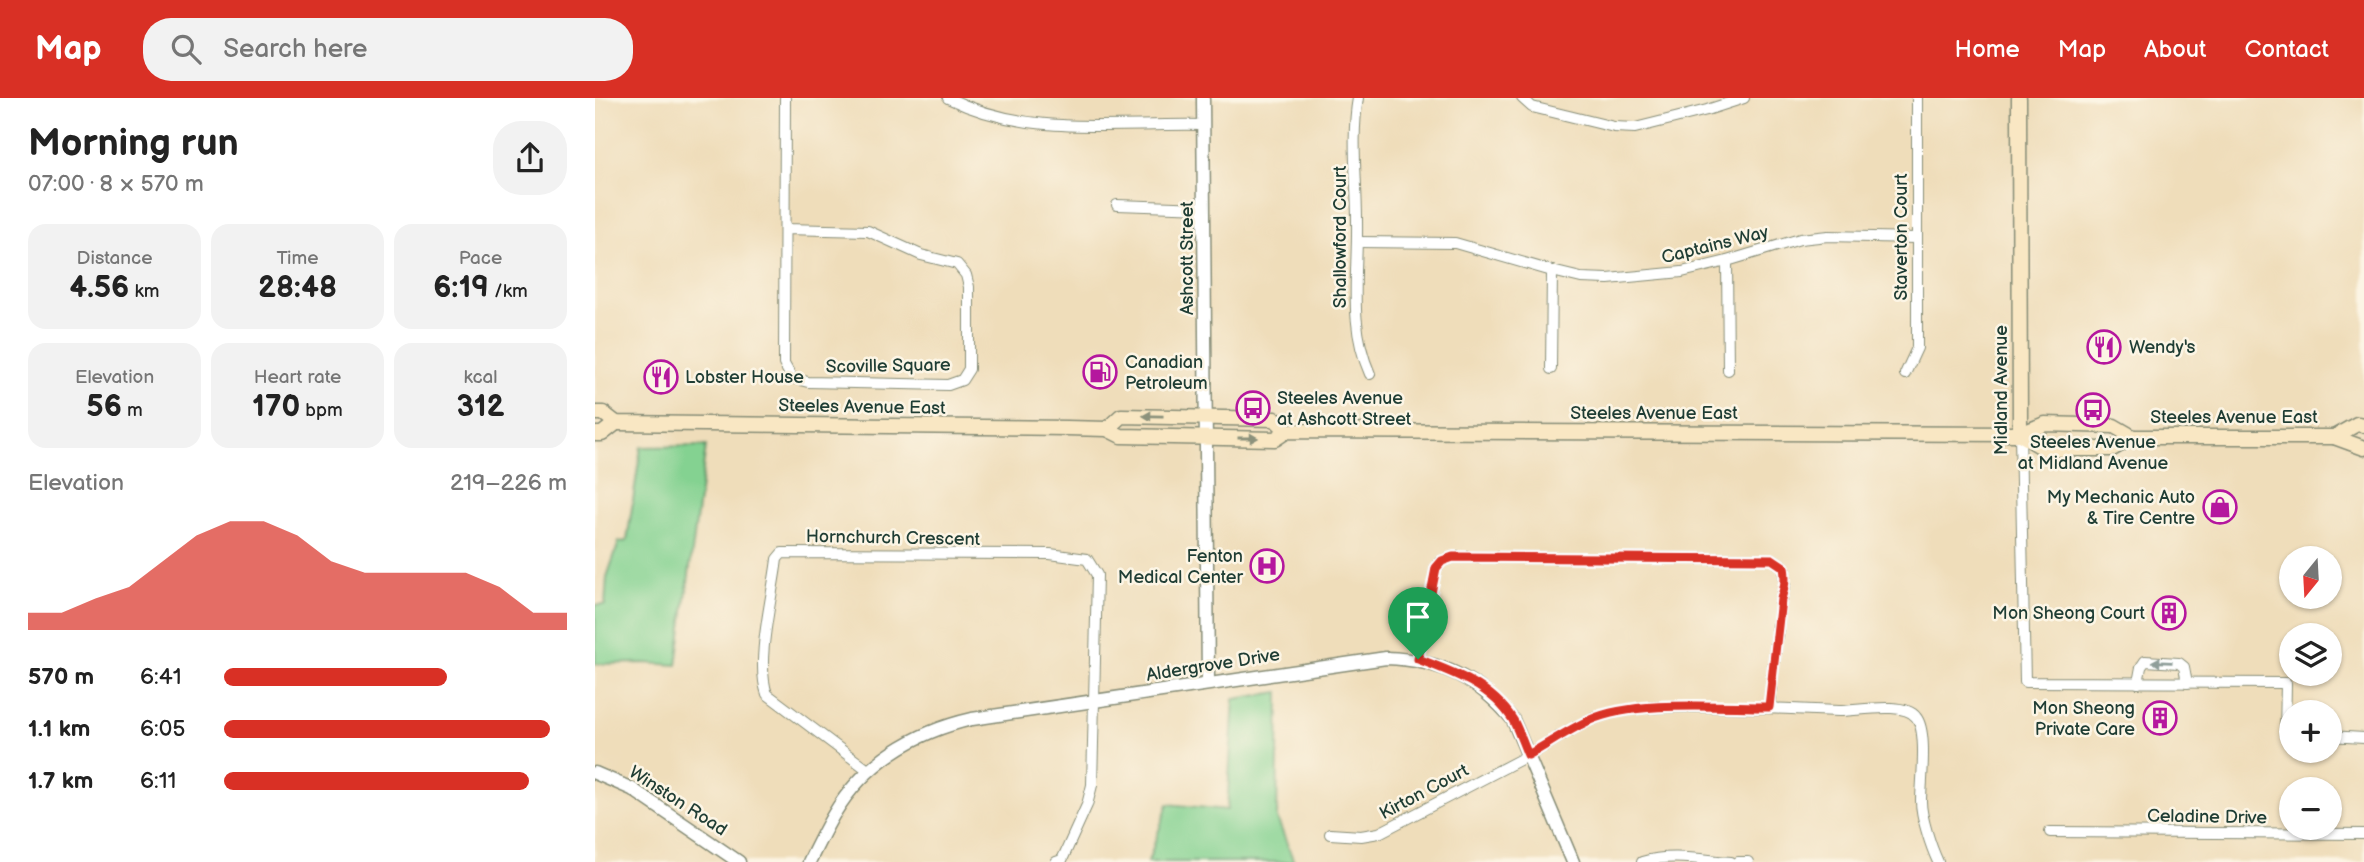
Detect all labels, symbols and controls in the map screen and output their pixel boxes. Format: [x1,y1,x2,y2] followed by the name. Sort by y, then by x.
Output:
[143,18,633,81] search box
[35,29,101,69] text: Map
[167,30,205,68] icon: search
[223,34,367,65] text: Search here
[1955,35,2020,64] text: Home
[2058,35,2106,64] text: Map
[2144,35,2206,64] text: About
[2244,35,2329,64] text: Contact
[28,121,239,166] text: Morning run
[493,121,567,195] button: share
[1330,165,1351,308] street label: Shallowford Court
[28,170,204,198] text: 07:00 · 8 × 570 m
[1891,173,1912,301] street label: Staverton Court
[1177,201,1198,315] street label: Ashcott Street
[1659,221,1772,268] street label: Captains Way
[77,247,152,270] text: Distance
[276,247,319,270] text: Time
[459,247,502,270] text: Pace
[70,270,129,306] text: 4.56
[258,270,337,306] text: 28:48
[433,270,489,306] text: 6:19
[129,280,159,303] text: km
[489,280,528,303] text: /km
[1991,325,2012,455] street label: Midland Avenue
[2085,328,2123,366] restaurant icon: Wendy's
[2129,337,2195,358] place label: Wendy's
[1125,352,1208,394] place label: Canadian Petroleum
[1081,353,1119,391] fuel station icon: Canadian Petroleum
[825,354,951,378] street label: Scoville Square
[642,358,680,396] restaurant icon: Lobster House
[75,366,154,389] text: Elevation
[254,366,341,389] text: Heart rate
[463,366,498,389] text: kcal
[685,367,804,388] place label: Lobster House
[1277,388,1412,430] place label: Steeles Avenue at Ashcott Street
[86,389,122,425] text: 56
[252,389,300,425] text: 170
[456,389,505,425] text: 312
[1234,389,1272,427] bus stop icon: Steeles Avenue at Ashcott Street
[2074,391,2112,429] bus stop icon: Steeles Avenue at Midland Avenue
[778,395,946,419] street label: Steeles Avenue East
[122,399,143,422] text: m
[300,399,343,422] text: bpm
[1570,403,1738,424] street label: Steeles Avenue East
[2150,407,2318,428] street label: Steeles Avenue East
[1142,411,1164,422] one-way arrow
[1237,432,1259,444] one-way arrow
[2018,432,2169,474] place label: Steeles Avenue at Midland Avenue
[28,469,124,497] text: Elevation
[450,469,567,497] text: 219–226 m
[2047,487,2195,529] place label: My Mechanic Auto & Tire Centre
[2201,488,2239,526] shop icon: My Mechanic Auto & Tire Centre
[806,526,981,550] street label: Hornchurch Crescent
[1118,546,1243,588] place label: Fenton Medical Center
[2279,546,2341,609] north arrow
[2279,546,2342,840] map controls
[1248,547,1286,585] hospital icon: Fenton Medical Center
[1388,587,1448,659] pin
[2150,594,2188,632] building icon: Mon Sheong Court
[1399,598,1437,636] icon: arrive
[1992,603,2145,624] place label: Mon Sheong Court
[2279,623,2342,686] button: layers
[1145,644,1282,686] street label: Aldergrove Drive
[2151,656,2173,668] one-way arrow
[28,663,94,691] text: 570 m
[140,663,182,691] text: 6:41
[2032,698,2135,740] place label: Mon Sheong Private Care
[2141,699,2179,737] building icon: Mon Sheong Private Care
[2279,700,2342,763] button: +
[28,715,90,743] text: 1.1 km
[140,715,185,743] text: 6:05
[1376,760,1473,824] street label: Kirton Court
[625,762,731,840] street label: Winston Road
[28,767,93,795] text: 1.7 km
[140,767,177,795] text: 6:11
[2279,777,2342,840] button: −
[2147,805,2268,829] street label: Celadine Drive

